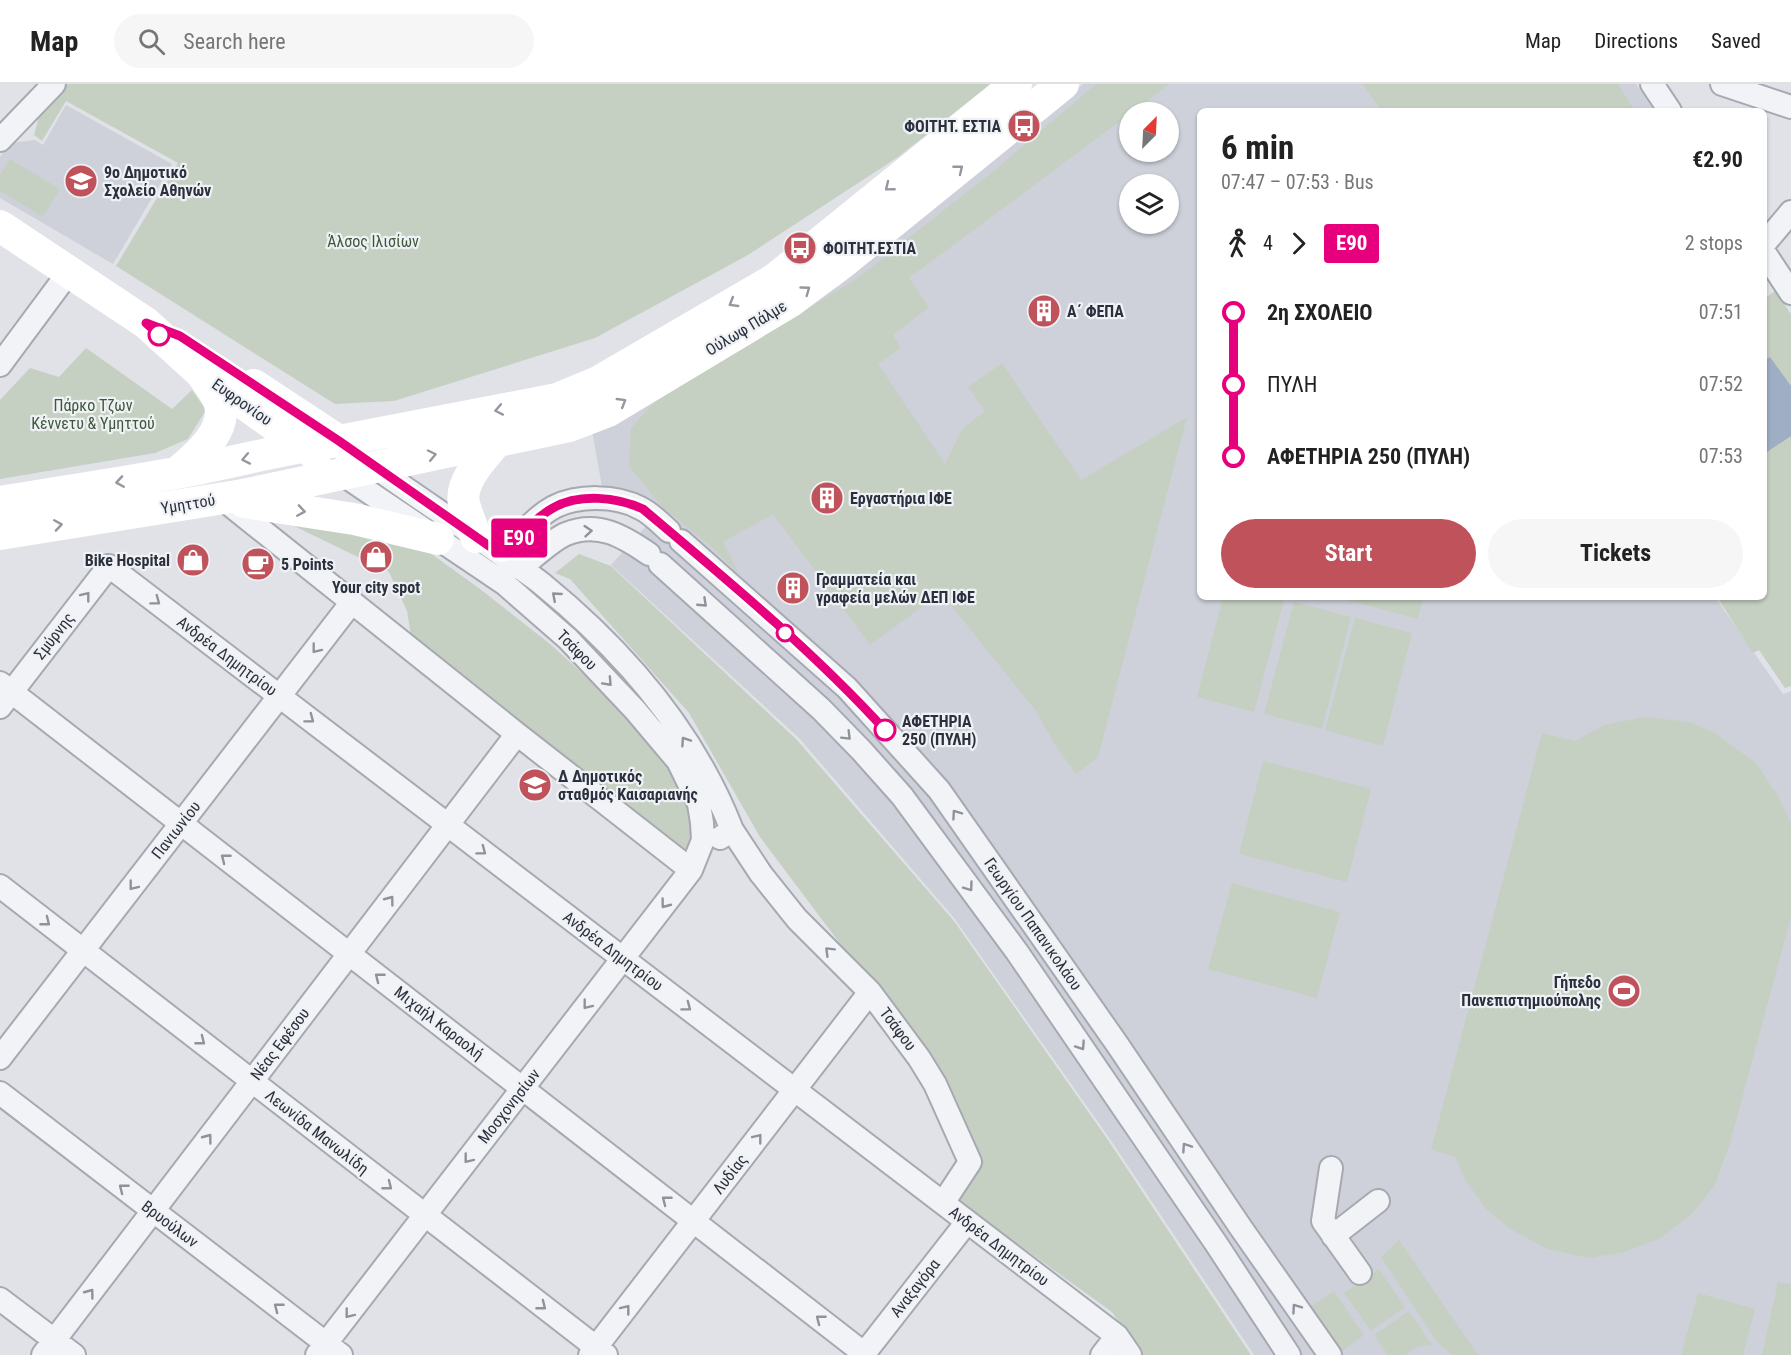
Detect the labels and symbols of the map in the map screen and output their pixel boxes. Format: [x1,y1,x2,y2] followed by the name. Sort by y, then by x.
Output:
[1119,102,1179,162] north arrow
[1006,108,1042,144] bus stop icon: ΦΟΙΤΗΤ. ΕΣΤΙΑ
[904,117,1001,136] place label: ΦΟΙΤΗΤ. ΕΣΤΙΑ
[63,163,99,199] school or university icon: 9ο Δημοτικό Σχολείο Αθηνών
[104,163,211,200] place label: 9ο Δημοτικό Σχολείο Αθηνών
[952,165,963,176] one-way arrow
[885,179,896,190] one-way arrow
[782,230,818,266] bus stop icon: ΦΟΙΤΗΤ.ΕΣΤΙΑ
[327,232,419,251] park label: Άλσος Ιλισίων
[823,239,917,258] place label: ΦΟΙΤΗΤ.ΕΣΤΙΑ
[800,286,811,297] one-way arrow
[1026,293,1062,329] building icon: Α΄ ΦΕΠΑ
[702,296,790,360] street label: Ούλωφ Πάλμε
[729,296,739,308] one-way arrow
[1067,302,1124,321] place label: Α΄ ΦΕΠΑ
[148,324,170,346] unlabelled marker
[208,375,276,429] street label: Ευφρονίου
[31,396,155,433] park label: Πάρκο Τζων Κέννετυ & Υμηττού
[616,398,626,410] one-way arrow
[495,403,505,416] one-way arrow
[427,449,437,462] one-way arrow
[242,452,252,465] one-way arrow
[116,475,126,488] one-way arrow
[809,480,845,516] building icon: Εργαστήρια ΙΦΕ
[850,489,952,508] place label: Εργαστήρια ΙΦΕ
[159,490,217,518] street label: Υμηττού
[296,504,306,516] one-way arrow
[484,518,554,558] line badge: Ε90
[53,520,62,532] one-way arrow
[583,525,592,538] one-way arrow
[358,539,394,575] shop icon: Your city spot
[175,542,211,578] shop icon: Bike Hospital
[240,546,276,582] cafe icon: 5 Points
[85,551,170,570] place label: Bike Hospital
[281,555,334,574] place label: 5 Points
[775,570,811,606] building icon: Γραμματεία και γραφεία μελών ΔΕΠ ΙΦΕ
[816,570,975,607] place label: Γραμματεία και γραφεία μελών ΔΕΠ ΙΦΕ
[332,578,420,597] place label: Your city spot
[78,591,89,602] one-way arrow
[552,592,563,603] one-way arrow
[149,594,160,605] one-way arrow
[697,596,707,607] one-way arrow
[30,609,78,663] street label: Σμύρνης
[173,612,281,700] street label: Ανδρέα Δημητρίου
[776,624,794,642] unlabelled marker
[553,626,601,674] street label: Τσάφου
[312,642,323,653] one-way arrow
[601,674,612,685] one-way arrow
[304,712,315,723] one-way arrow
[902,712,977,749] place label: ΑΦΕΤΗΡΙΑ 250 (ΠΥΛΗ)
[874,719,896,741] marker: ΑΦΕΤΗΡΙΑ 250 (ΠΥΛΗ)
[839,728,850,739] one-way arrow
[681,737,693,747] one-way arrow
[517,767,553,803] school or university icon: Δ Δημοτικός σταθμός Καισαριανής
[558,767,698,804] place label: Δ Δημοτικός σταθμός Καισαριανής
[148,797,204,863] street label: Πανιωνίου
[952,809,963,820] one-way arrow
[475,843,486,854] one-way arrow
[221,854,232,865] one-way arrow
[980,854,1086,994] street label: Γεωργίου Παπανικολάου
[129,880,140,891] one-way arrow
[962,880,973,891] one-way arrow
[383,896,394,907] one-way arrow
[661,897,672,908] one-way arrow
[559,907,667,995] street label: Ανδρέα Δημητρίου
[40,915,51,926] one-way arrow
[825,947,836,957] one-way arrow
[375,973,386,984] one-way arrow
[1461,973,1601,1010] place label: Γήπεδο Πανεπιστημιούπολης
[1606,973,1642,1009] sports icon: Γήπεδο Πανεπιστημιούπολης
[391,982,487,1064] street label: Μιχαήλ Καραολή
[584,998,595,1009] one-way arrow
[680,1000,691,1011] one-way arrow
[247,1004,313,1084] street label: Νέας Εφέσου
[876,1004,920,1054] street label: Τσάφου
[194,1034,205,1045] one-way arrow
[1074,1040,1085,1051] one-way arrow
[474,1065,544,1147] street label: Μοσχονησίων
[262,1086,372,1178] street label: Λεωνίδα Μανωλίδη
[750,1133,761,1144] one-way arrow
[201,1134,212,1145] one-way arrow
[1182,1142,1193,1153] one-way arrow
[709,1150,751,1198] street label: Λυδίας
[465,1153,476,1164] one-way arrow
[381,1179,392,1190] one-way arrow
[119,1184,130,1195] one-way arrow
[662,1196,673,1207] one-way arrow
[138,1197,202,1252] street label: Βρυούλων
[945,1202,1053,1290] street label: Ανδρέα Δημητρίου
[886,1255,944,1321] street label: Αναξαγόρα
[82,1289,93,1300] one-way arrow
[535,1298,546,1309] one-way arrow
[274,1303,285,1314] one-way arrow
[1292,1303,1303,1314] one-way arrow
[618,1304,629,1315] one-way arrow
[345,1307,356,1318] one-way arrow
[816,1316,827,1327] one-way arrow

